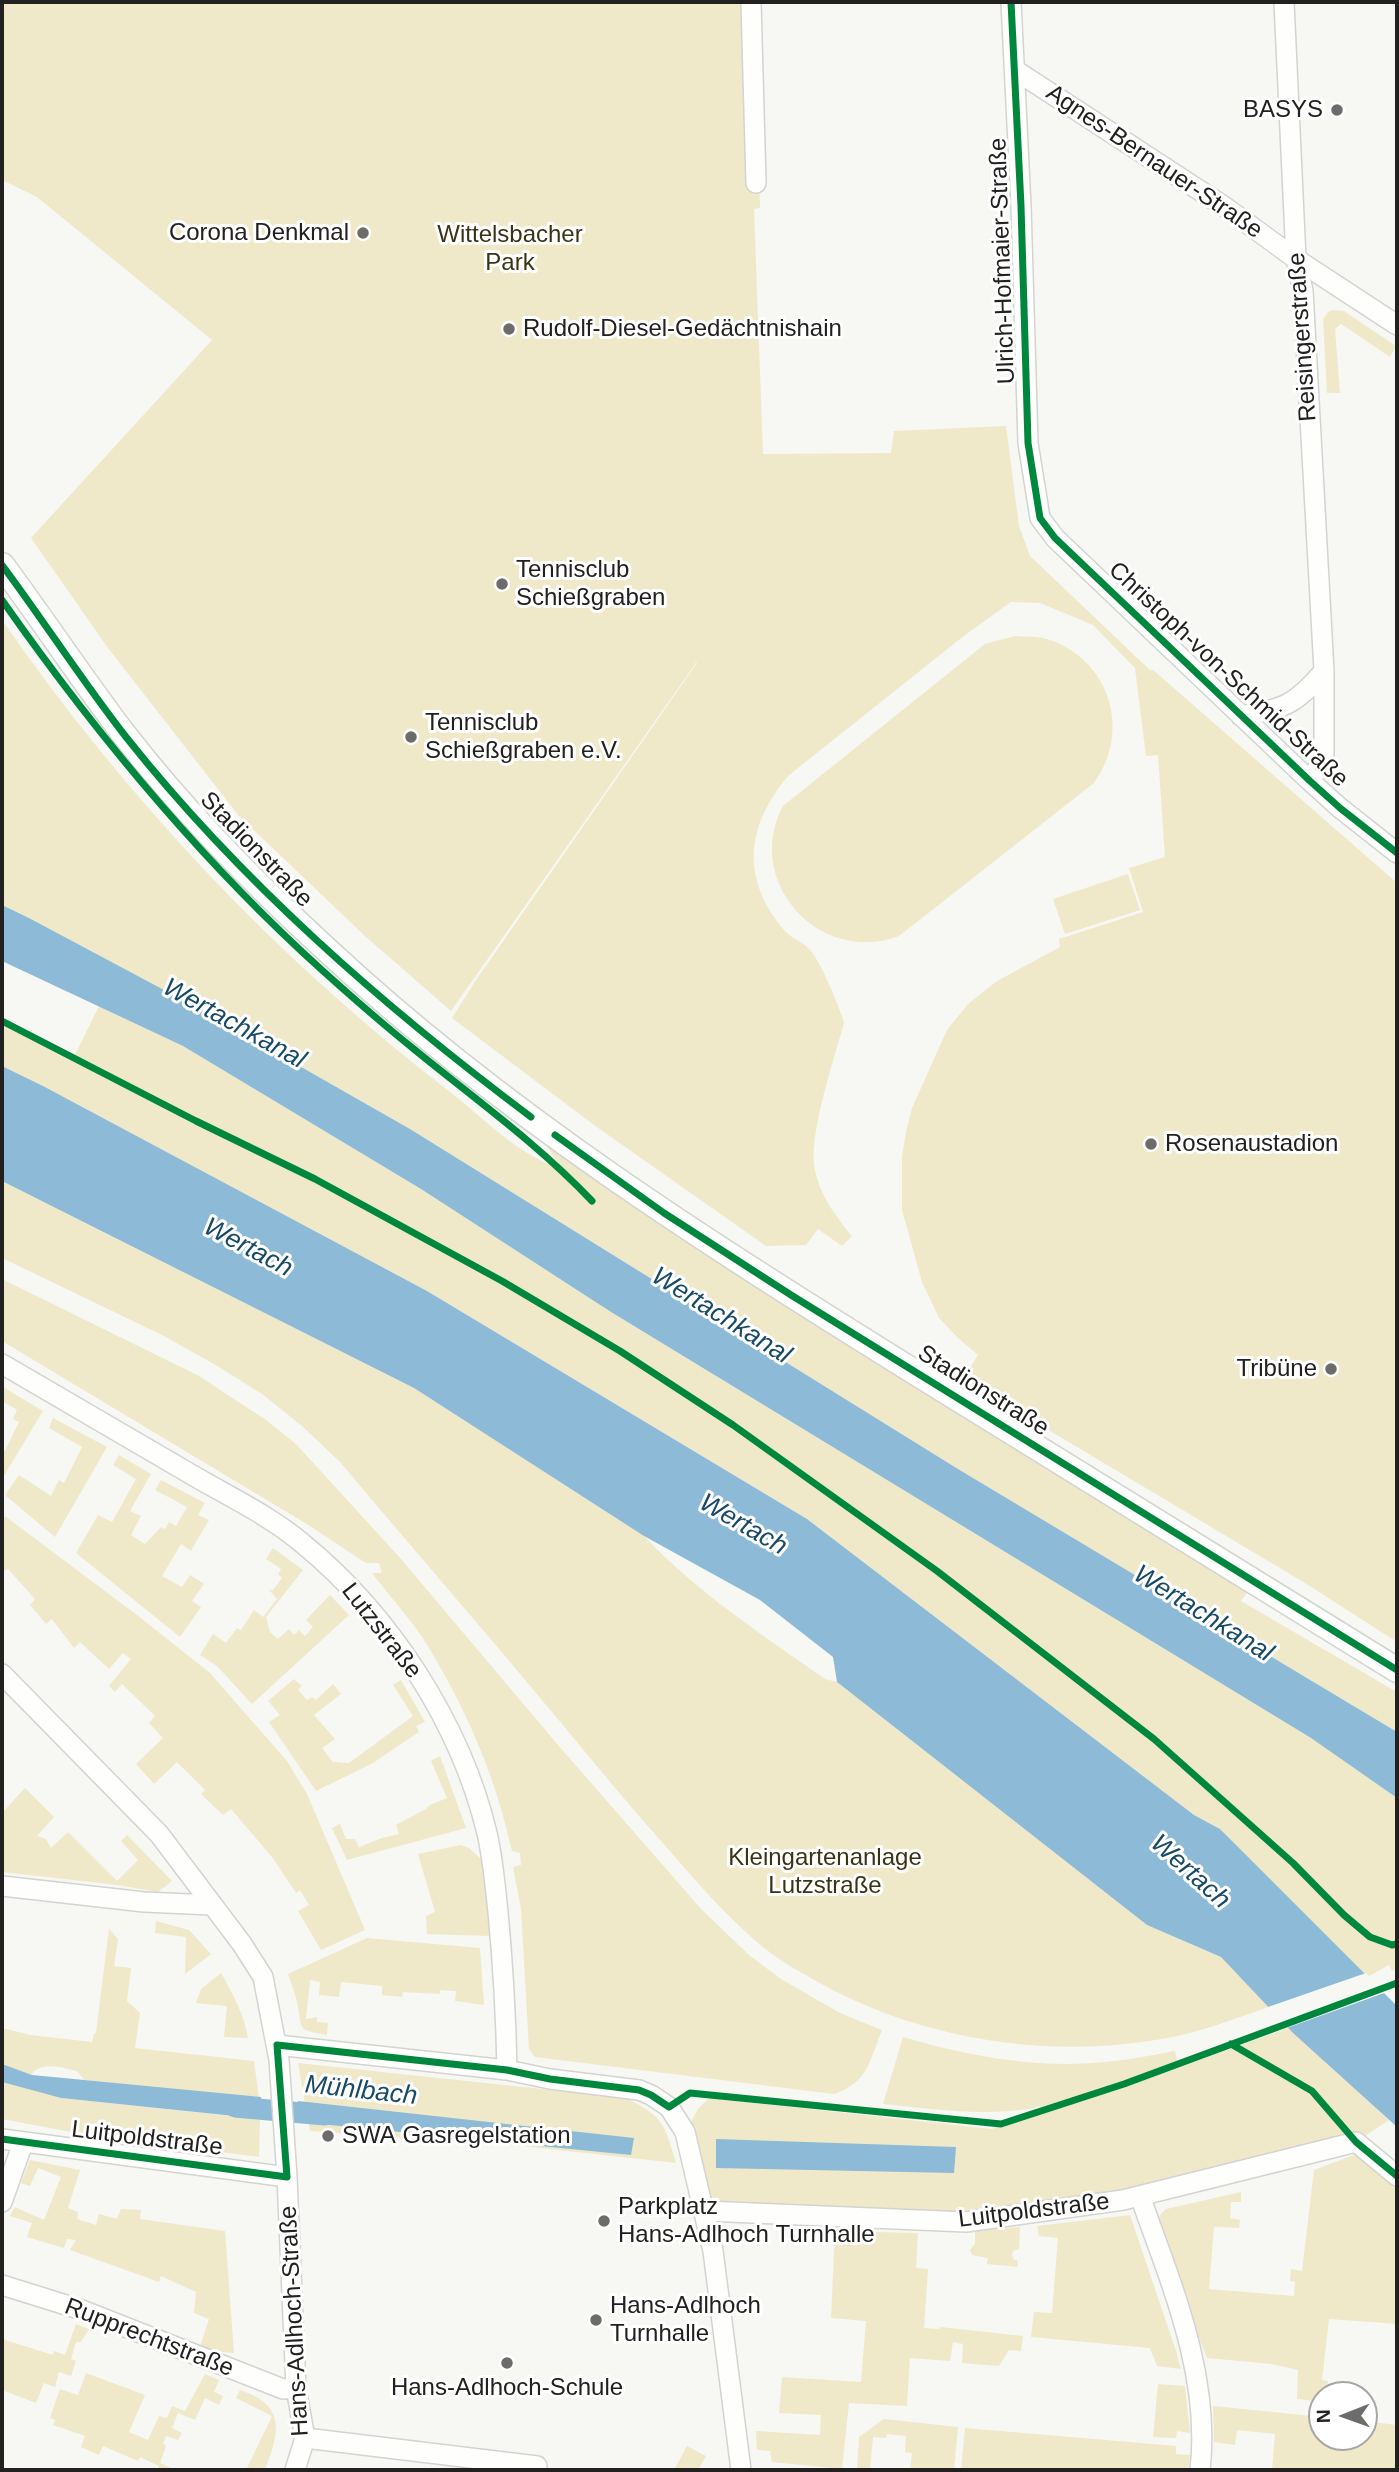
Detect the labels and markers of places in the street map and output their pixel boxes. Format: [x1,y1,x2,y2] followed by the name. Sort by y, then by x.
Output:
[1243,96,1323,124] place label: BASYS
[1329,102,1345,118] marker: BASYS
[169,219,349,247] place label: Corona Denkmal
[355,225,371,241] marker: Corona Denkmal
[523,315,842,343] place label: Rudolf-Diesel-Gedächtnishain
[501,321,517,337] marker: Rudolf-Diesel-Gedächtnishain
[516,556,665,612] place label: Tennisclub Schießgraben
[494,576,510,592] marker: Tennisclub Schießgraben
[425,709,622,765] place label: Tennisclub Schießgraben e.V.
[403,729,419,745] marker: Tennisclub Schießgraben e.V.
[1165,1130,1338,1158] place label: Rosenaustadion
[1143,1136,1159,1152] marker: Rosenaustadion
[1237,1355,1317,1383] place label: Tribüne
[1323,1361,1339,1377] marker: Tribüne
[342,2122,571,2150] place label: SWA Gasregelstation
[320,2128,336,2144] marker: SWA Gasregelstation
[618,2193,875,2249] place label: Parkplatz Hans-Adlhoch Turnhalle
[596,2213,612,2229] marker: Parkplatz Hans-Adlhoch Turnhalle
[610,2292,761,2348] place label: Hans-Adlhoch Turnhalle
[588,2312,604,2328] marker: Hans-Adlhoch Turnhalle
[499,2355,515,2371] marker: Hans-Adlhoch-Schule
[391,2374,623,2402] place label: Hans-Adlhoch-Schule

